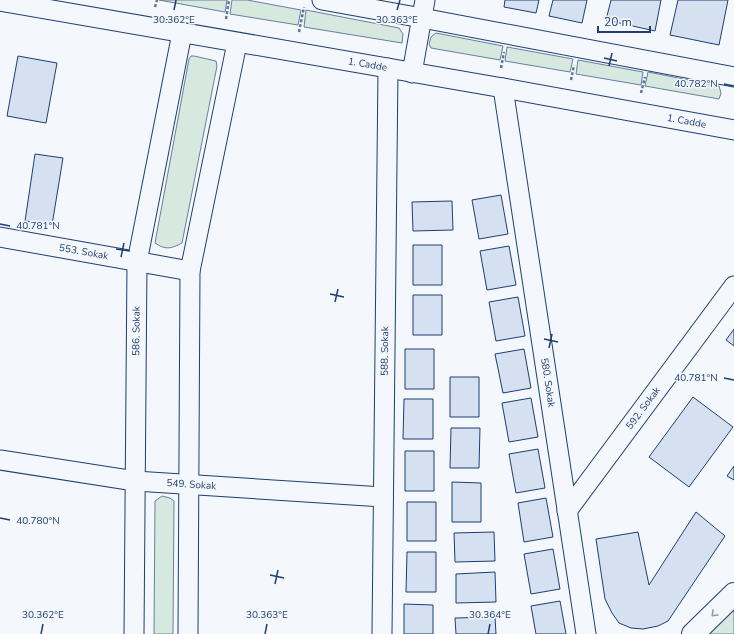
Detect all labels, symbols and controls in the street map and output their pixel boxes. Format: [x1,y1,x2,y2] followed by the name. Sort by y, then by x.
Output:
[598,8,650,34] scale bar
[153,13,195,27] text: 30.362°E
[376,13,418,27] text: 30.363°E
[604,14,632,30] text: 20 m
[347,54,388,75] street label: 1. Cadde
[674,77,718,91] text: 40.782°N
[666,111,707,132] street label: 1. Cadde
[16,219,60,233] text: 40.781°N
[58,241,110,263] street label: 553. Sokak
[129,305,144,356] street label: 586. Sokak
[378,325,392,376] street label: 588. Sokak
[537,357,559,409] street label: 580. Sokak
[674,371,718,385] text: 40.781°N
[623,383,664,432] street label: 592. Sokak
[166,476,218,493] street label: 549. Sokak
[16,514,60,528] text: 40.780°N
[22,608,64,622] text: 30.362°E
[246,608,288,622] text: 30.363°E
[469,608,511,622] text: 30.364°E
[711,609,719,617] one-way arrow

